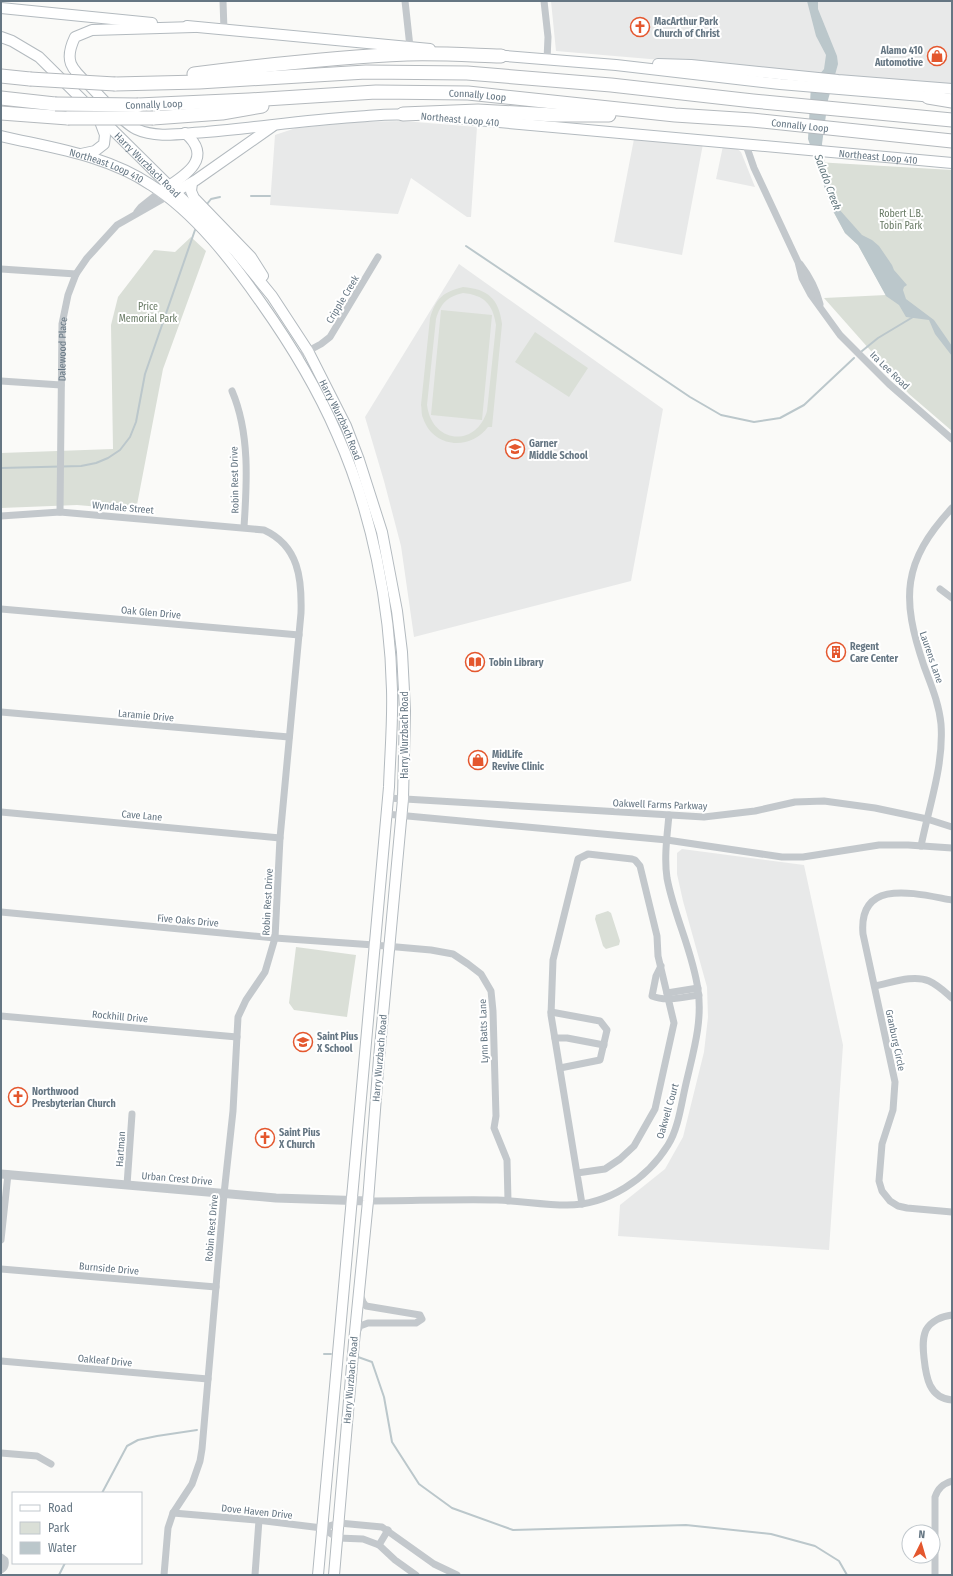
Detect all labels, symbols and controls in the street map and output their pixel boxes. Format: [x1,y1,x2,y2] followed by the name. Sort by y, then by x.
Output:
[629,16,651,38] church icon: MacArthur Park Church of Christ
[654,16,720,40] place label: MacArthur Park Church of Christ
[874,45,924,69] place label: Alamo 410 Automotive
[926,45,948,67] shop icon: Alamo 410 Automotive
[449,88,507,104] street label: Connally Loop
[125,98,183,112] street label: Connally Loop
[420,111,500,129] street label: Northeast Loop 410
[771,117,829,135] street label: Connally Loop
[112,130,182,200] street label: Harry Wurzbach Road
[68,147,146,186] street label: Northeast Loop 410
[838,148,918,167] street label: Northeast Loop 410
[811,152,844,212] water label: Salado Creek
[879,208,923,232] park label: Robert L.B. Tobin Park
[324,273,362,326] street label: Cripple Creek
[119,301,178,325] park label: Price Memorial Park
[56,316,70,381] street label: Dalewood Place
[867,349,912,392] street label: Ira Lee Road
[316,378,363,462] street label: Harry Wurzbach Road
[504,438,526,460] school or university icon: Garner Middle School
[529,438,588,462] place label: Garner Middle School
[228,446,242,514] street label: Robin Rest Drive
[92,499,155,517] street label: Wyndale Street
[120,604,181,622] street label: Oak Glen Drive
[917,630,946,685] street label: Laurens Lane
[825,641,847,663] building icon: Regent Care Center
[850,641,898,665] place label: Regent Care Center
[464,651,486,673] library icon: Tobin Library
[489,657,544,669] place label: Tobin Library
[399,691,411,779] street label: Harry Wurzbach Road
[117,708,174,724] street label: Laramie Drive
[467,749,489,771] shop icon: MidLife Revive Clinic
[492,749,545,773] place label: MidLife Revive Clinic
[612,797,708,813] street label: Oakwell Farms Parkway
[121,808,163,824] street label: Cave Lane
[260,868,276,936] street label: Robin Rest Drive
[157,912,219,930] street label: Five Oaks Drive
[477,999,491,1063] street label: Lynn Batts Lane
[883,1008,907,1072] street label: Granburg Circle
[91,1009,148,1025] street label: Rockhill Drive
[370,1014,390,1102] street label: Harry Wurzbach Road
[292,1031,314,1053] school or university icon: Saint Pius X School
[316,1031,359,1055] place label: Saint Pius X School
[654,1082,682,1140] street label: Oakwell Court
[7,1086,29,1108] church icon: Northwood Presbyterian Church
[32,1086,116,1110] place label: Northwood Presbyterian Church
[254,1127,276,1149] church icon: Saint Pius X Church
[278,1127,321,1151] place label: Saint Pius X Church
[114,1131,128,1167] street label: Hartman
[141,1170,213,1188] street label: Urban Crest Drive
[203,1194,221,1262] street label: Robin Rest Drive
[78,1260,139,1278] street label: Burnside Drive
[341,1336,361,1424] street label: Harry Wurzbach Road
[77,1353,133,1369] street label: Oakleaf Drive
[12,1492,142,1564] legend
[48,1501,73,1515] text: Road
[221,1502,293,1522] street label: Dove Haven Drive
[48,1521,70,1535] text: Park
[901,1524,941,1564] north arrow
[918,1528,926,1541] text: N
[48,1541,77,1555] text: Water

